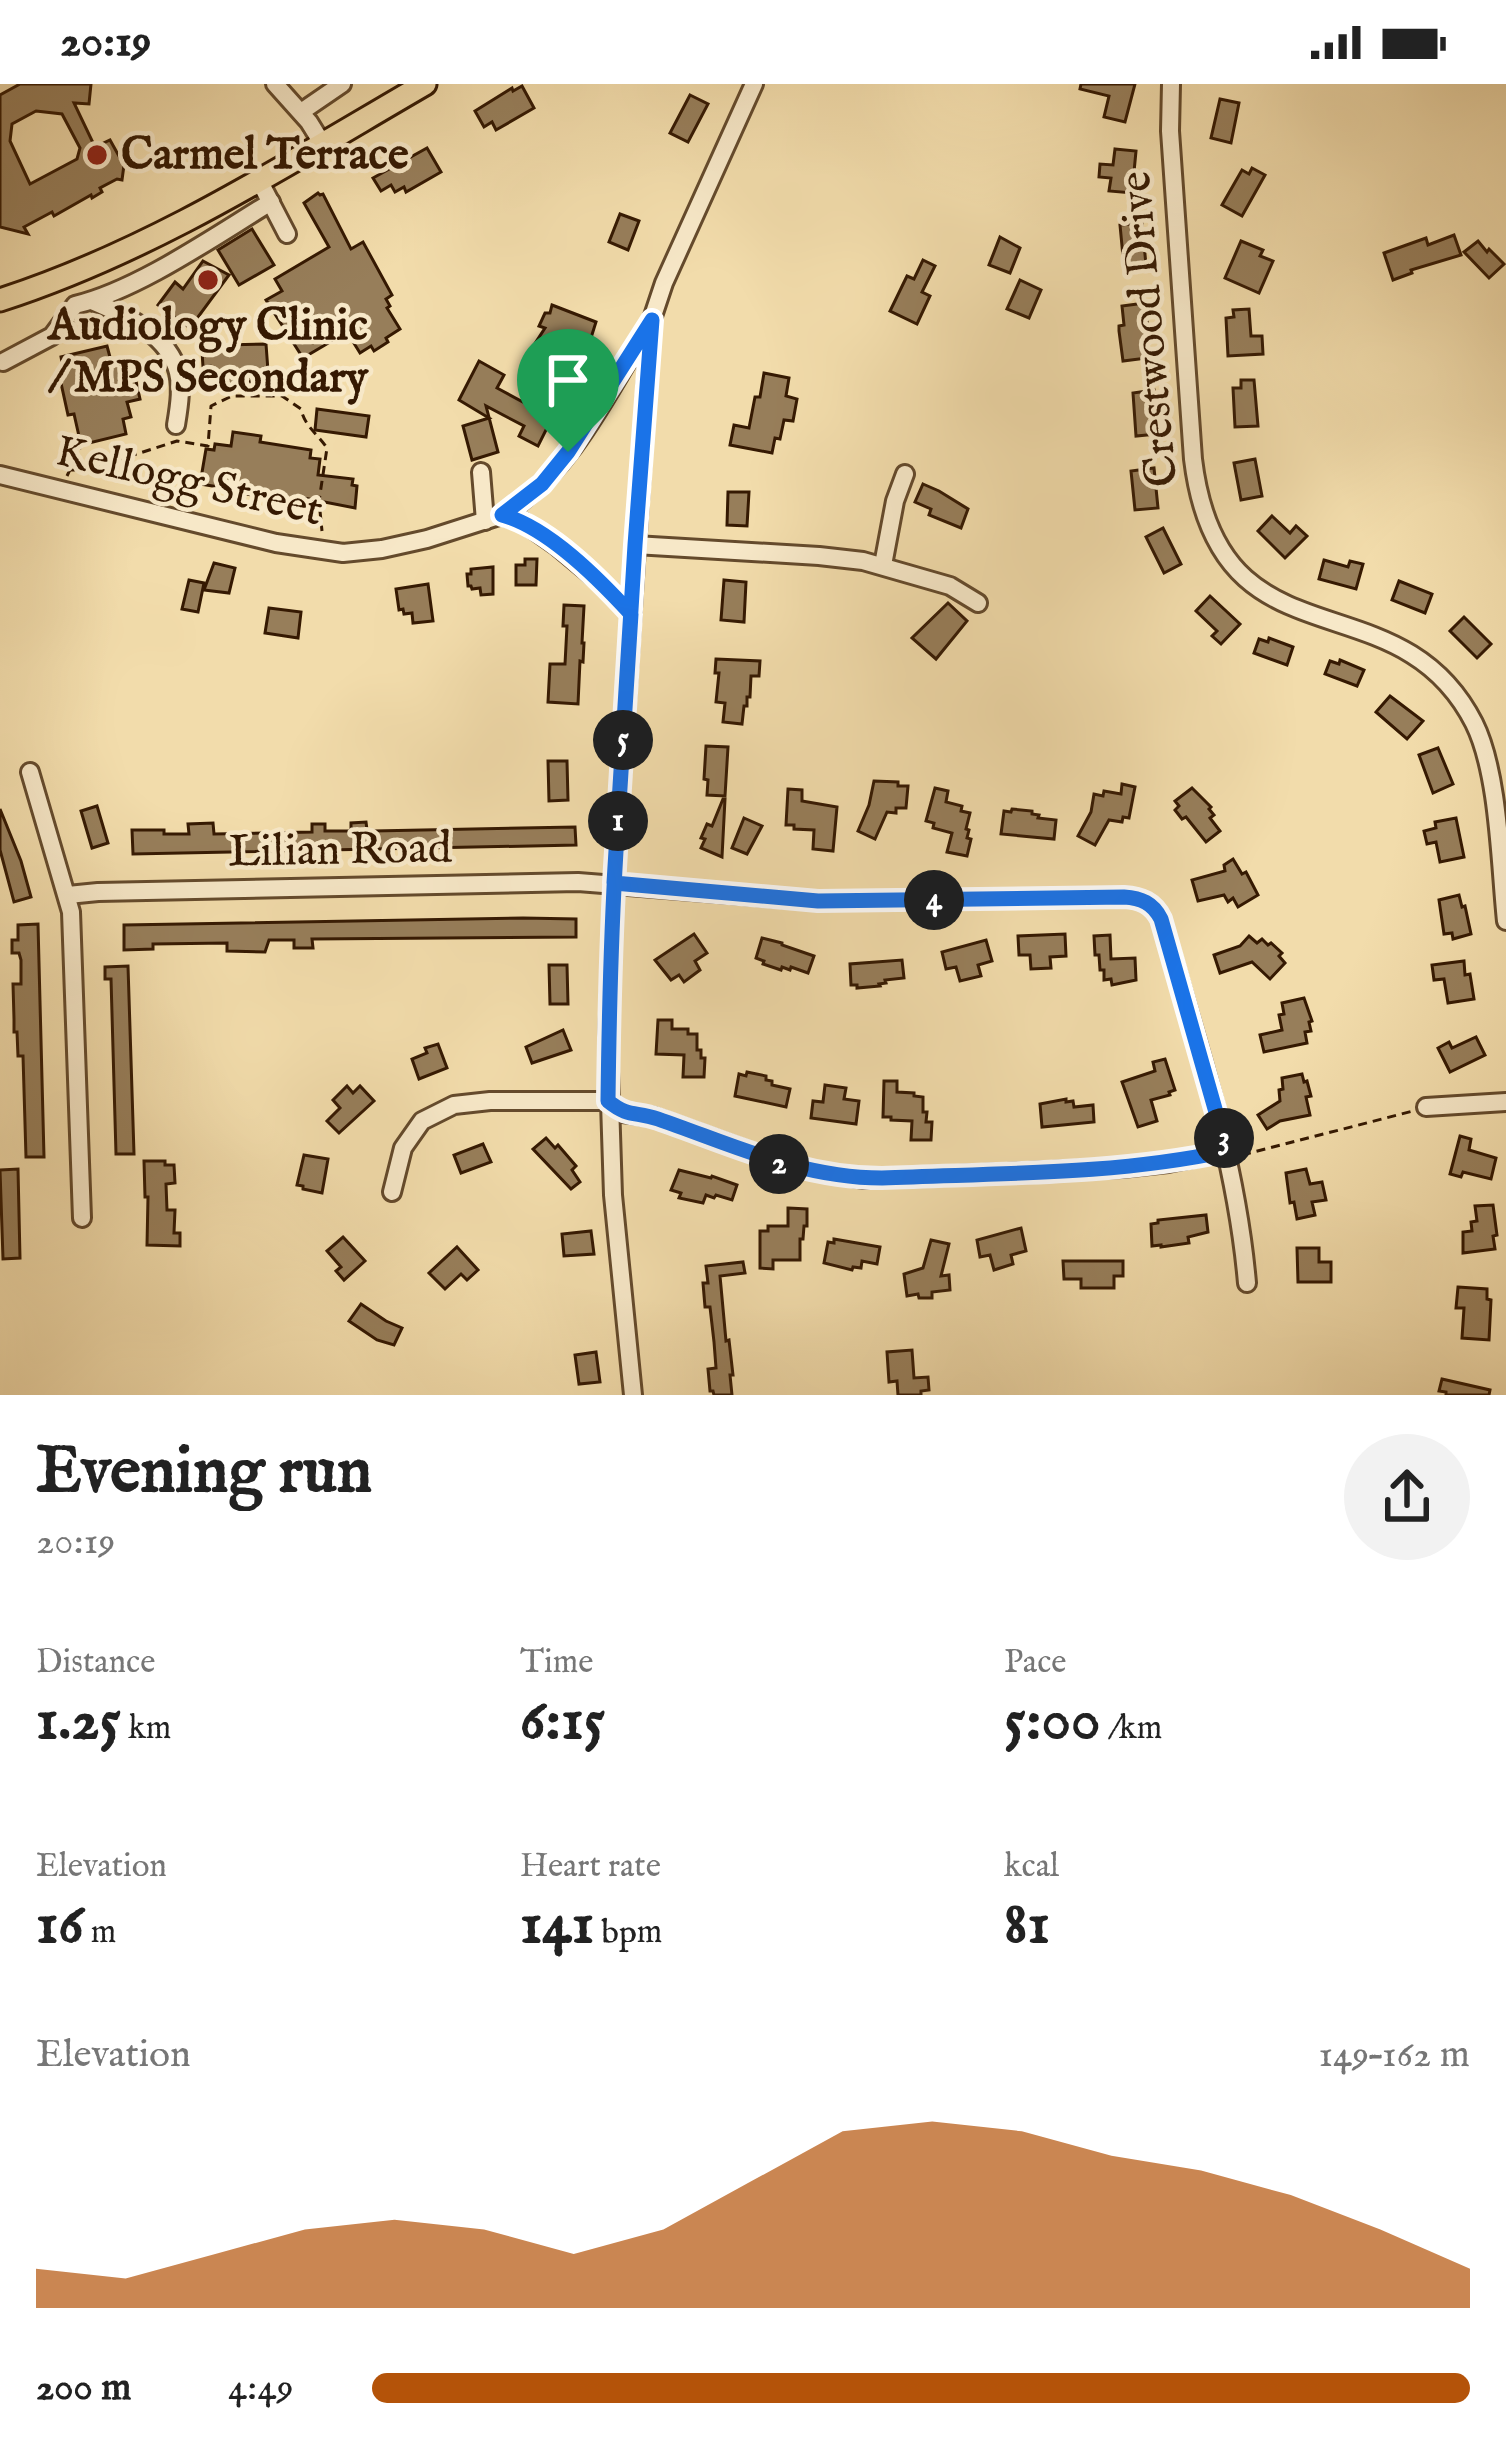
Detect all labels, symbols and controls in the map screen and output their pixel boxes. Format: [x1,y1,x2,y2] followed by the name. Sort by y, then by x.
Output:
[60,14,152,71] text: 20:19
[121,127,409,184] place label: Carmel Terrace
[84,142,110,168] marker: Carmel Terrace
[1108,169,1192,489] street label: Crestwood Drive
[195,267,221,293] marker: Audiology Clinic / MPS Secondary
[46,298,370,407] place label: Audiology Clinic / MPS Secondary
[517,329,619,452] pin
[535,347,601,413] icon: arrive
[50,424,328,540] street label: Kellogg Street
[593,710,653,770] pin: 5
[617,719,629,761] text: 5
[588,791,648,851] pin: 1
[612,800,624,842] text: 1
[228,821,453,881] street label: Lilian Road
[904,870,964,930] pin: 4
[926,879,942,921] text: 4
[1194,1108,1254,1168] pin: 3
[1218,1117,1230,1159] text: 3
[749,1134,809,1194] pin: 2
[771,1143,787,1185] text: 2
[36,1431,372,1515] text: Evening run
[1344,1434,1470,1560] button: share
[36,1518,115,1567] text: 20:19
[36,1642,155,1684] text: Distance
[520,1642,593,1684] text: Time
[1004,1642,1066,1684] text: Pace
[36,1684,121,1760] text: 1.25
[520,1684,605,1760] text: 6:15
[1004,1684,1101,1760] text: 5:00
[121,1708,171,1750] text: km
[1101,1708,1162,1750] text: /km
[36,1846,167,1888] text: Elevation
[520,1846,661,1888] text: Heart rate
[1004,1846,1059,1888] text: kcal
[36,1888,84,1964] text: 16
[520,1888,594,1964] text: 141
[1004,1888,1050,1964] text: 81
[84,1912,116,1954] text: m
[594,1912,662,1954] text: bpm
[36,2031,191,2080] text: Elevation
[1318,2031,1470,2080] text: 149–162 m
[36,2364,131,2413] text: 200 m
[228,2364,294,2413] text: 4:49

